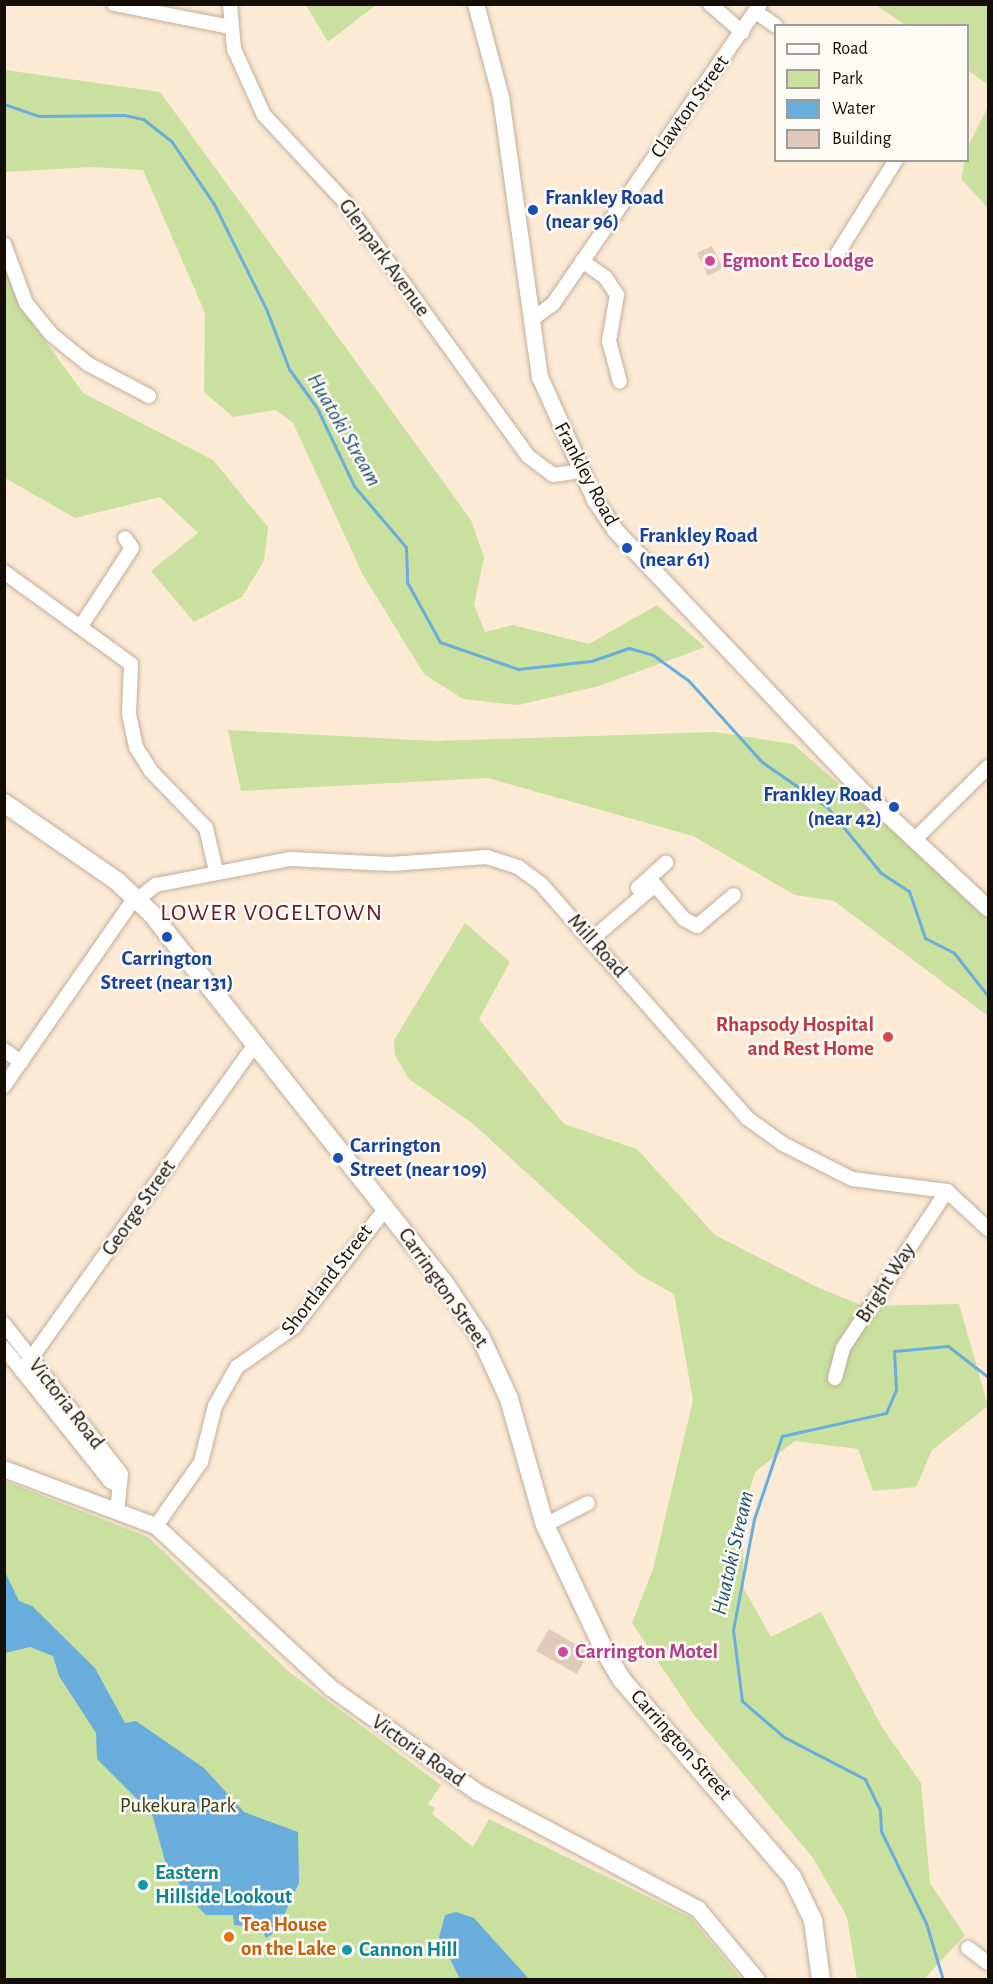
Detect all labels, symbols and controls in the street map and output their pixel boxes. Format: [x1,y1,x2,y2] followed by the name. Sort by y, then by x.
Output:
[774,24,969,162] legend
[832,40,868,58] text: Road
[645,51,735,163] street label: Clawton Street
[832,70,863,88] text: Park
[832,100,875,118] text: Water
[832,130,891,148] text: Building
[545,185,664,235] place label: Frankley Road (near 96)
[333,194,435,322] street label: Glenpark Avenue
[526,203,540,217] marker: Frankley Road (near 96)
[722,248,874,274] place label: Egmont Eco Lodge
[703,254,717,268] marker: Egmont Eco Lodge
[301,369,387,491] water label: Huatoki Stream
[548,418,624,530] street label: Frankley Road
[639,523,758,573] place label: Frankley Road (near 61)
[620,541,634,555] marker: Frankley Road (near 61)
[763,782,882,832] place label: Frankley Road (near 42)
[887,800,901,814] marker: Frankley Road (near 42)
[160,900,384,928] district label: LOWER VOGELTOWN
[562,909,632,983] street label: Mill Road
[160,930,174,944] marker: Carrington Street (near 131)
[100,946,234,996] place label: Carrington Street (near 131)
[716,1012,874,1062] place label: Rhapsody Hospital and Rest Home
[879,1028,897,1046] marker: Rhapsody Hospital and Rest Home
[350,1133,488,1183] place label: Carrington Street (near 109)
[331,1151,345,1165] marker: Carrington Street (near 109)
[97,1155,181,1261] street label: George Street
[276,1220,378,1340] street label: Shortland Street
[392,1223,494,1353] street label: Carrington Street
[851,1238,921,1328] street label: Bright Way
[23,1354,109,1454] street label: Victoria Road
[706,1488,760,1618] water label: Huatoki Stream
[575,1639,718,1665] place label: Carrington Motel
[556,1645,570,1659] marker: Carrington Motel
[625,1684,737,1806] street label: Carrington Street
[366,1710,470,1792] street label: Victoria Road
[120,1793,236,1819] park label: Pukekura Park
[155,1860,292,1910] place label: Eastern Hillside Lookout
[136,1878,150,1892] marker: Eastern Hillside Lookout
[241,1912,336,1962] place label: Tea House on the Lake
[222,1930,236,1944] marker: Tea House on the Lake
[359,1937,458,1963] place label: Cannon Hill
[340,1943,354,1957] marker: Cannon Hill

